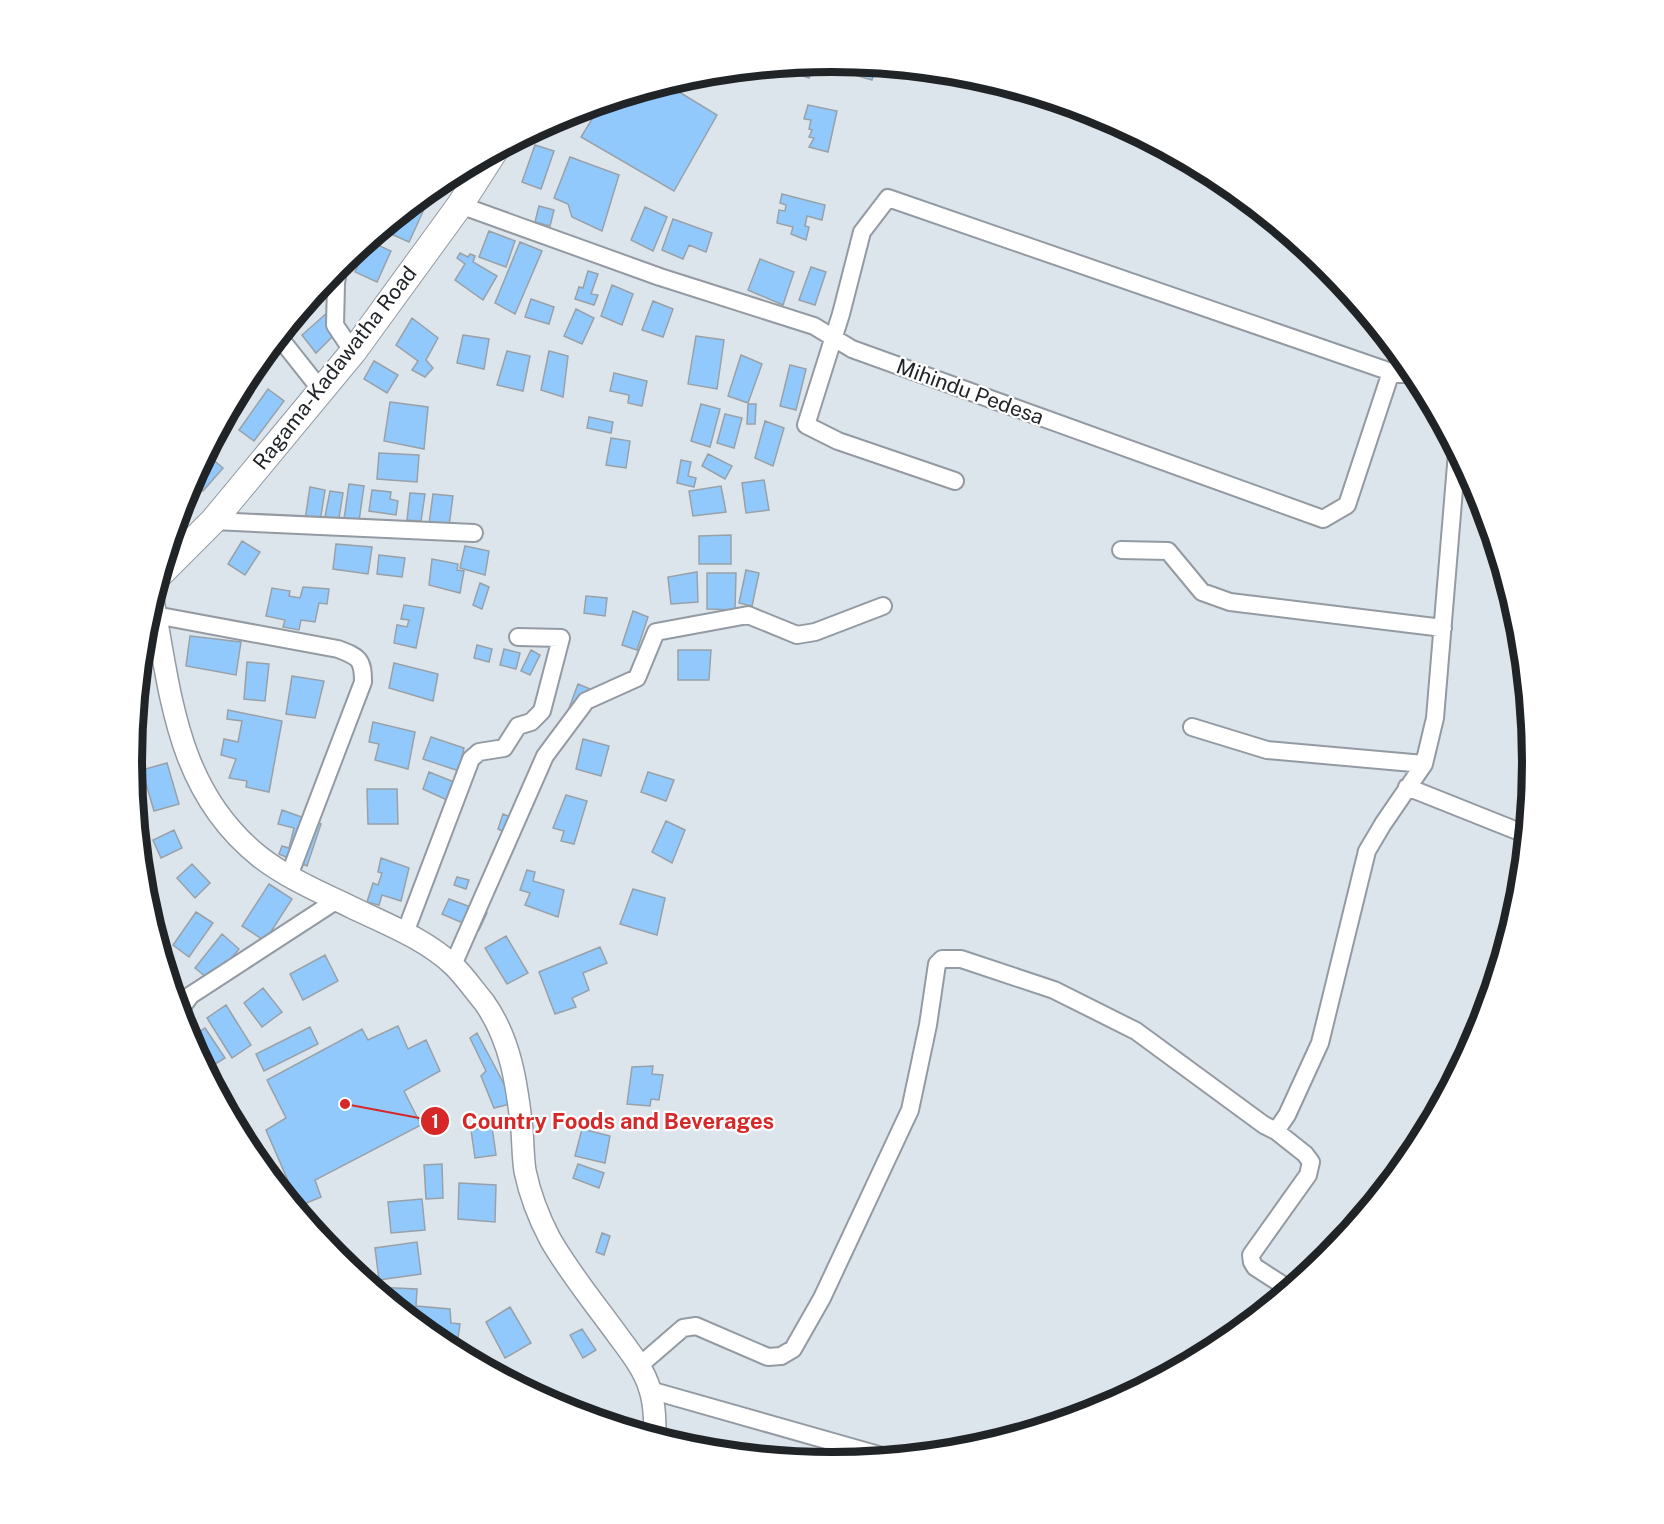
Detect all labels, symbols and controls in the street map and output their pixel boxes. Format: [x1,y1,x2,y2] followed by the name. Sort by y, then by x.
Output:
[247,261,422,474] street label: Ragama-Kadawatha Road
[893,353,1047,430] street label: Mihindu Pedesa
[420,1101,786,1141] callout: Country Foods and Beverages
[462,1108,774,1134] text: Country Foods and Beverages
[431,1111,439,1132] text: 1

